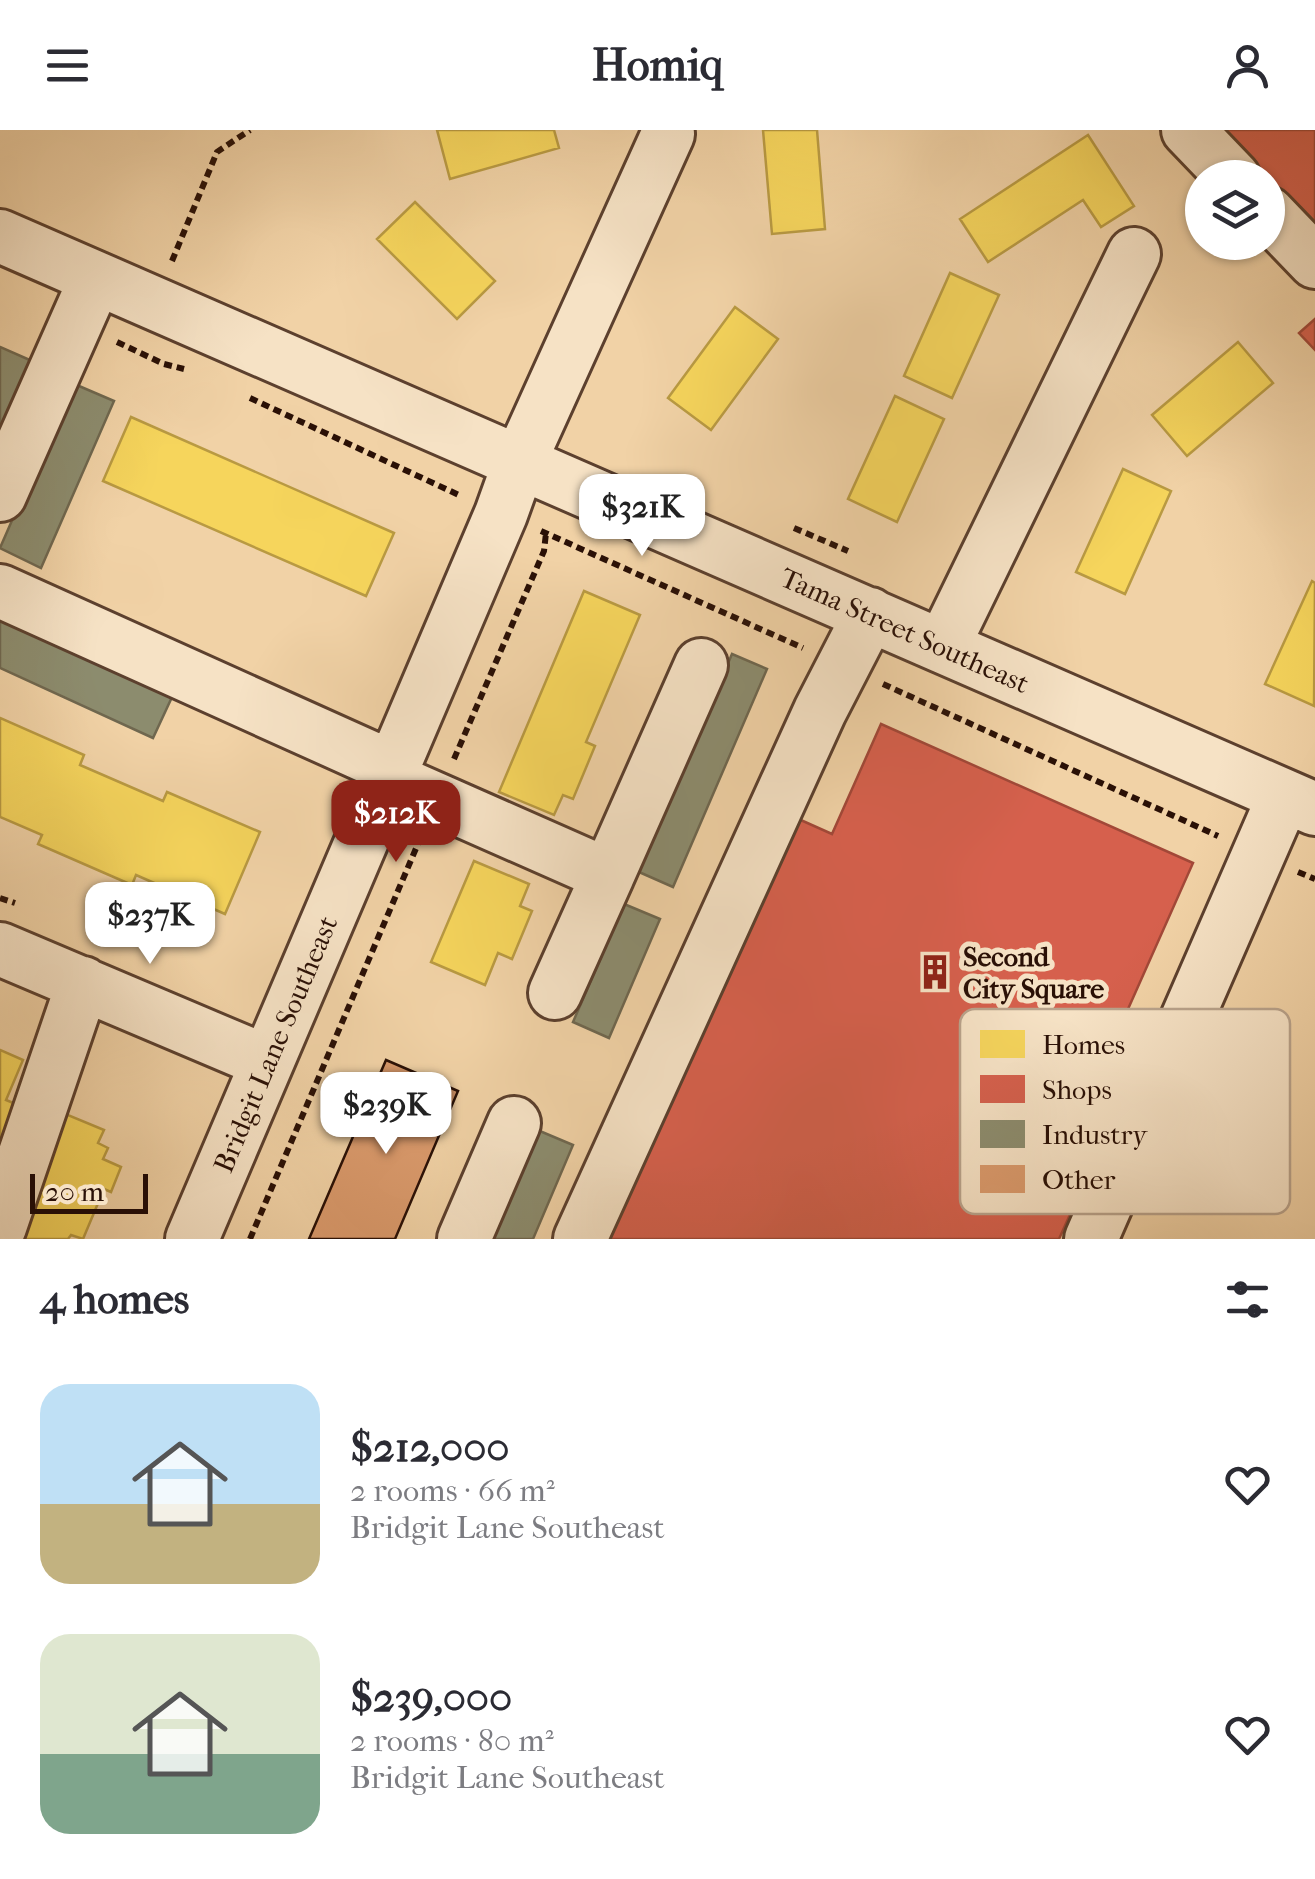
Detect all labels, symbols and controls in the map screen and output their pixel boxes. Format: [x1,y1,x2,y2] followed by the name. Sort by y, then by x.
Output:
[40,38,95,93] icon: menu
[1220,38,1275,93] icon: person
[592,39,723,92] text: Homiq
[1185,160,1285,260] map controls
[1185,160,1285,260] button: layers
[572,474,712,559] pin: $321K
[601,488,683,525] text: $321K
[775,561,1034,700] street label: Tama Street Southeast
[326,780,466,865] pin: $212K
[353,794,439,831] text: $212K
[80,882,220,967] pin: $237K
[107,896,193,933] text: $237K
[206,911,344,1177] street label: Bridgit Lane Southeast
[963,940,1104,1005] place label: Second City Square
[916,953,954,991] building icon: Second City Square
[960,1009,1290,1214] legend
[1042,1028,1125,1061] text: Homes
[316,1072,456,1157] pin: $239K
[1042,1073,1112,1106] text: Shops
[342,1086,430,1123] text: $239K
[1042,1118,1148,1151] text: Industry
[1042,1163,1116,1196] text: Other
[30,1169,148,1214] scale bar
[45,1175,104,1208] text: 20 m
[1220,1272,1275,1327] icon: filters
[40,1275,189,1324] text: 4 homes
[350,1423,510,1472] text: $212,000
[120,1424,240,1544] icon: home
[1220,1457,1275,1512] icon: heart
[350,1472,555,1509] text: 2 rooms · 66 m²
[350,1509,665,1546] text: Bridgit Lane Southeast
[350,1673,512,1722] text: $239,000
[120,1674,240,1794] icon: home
[1220,1707,1275,1762] icon: heart
[350,1722,554,1759] text: 2 rooms · 80 m²
[350,1759,665,1796] text: Bridgit Lane Southeast

